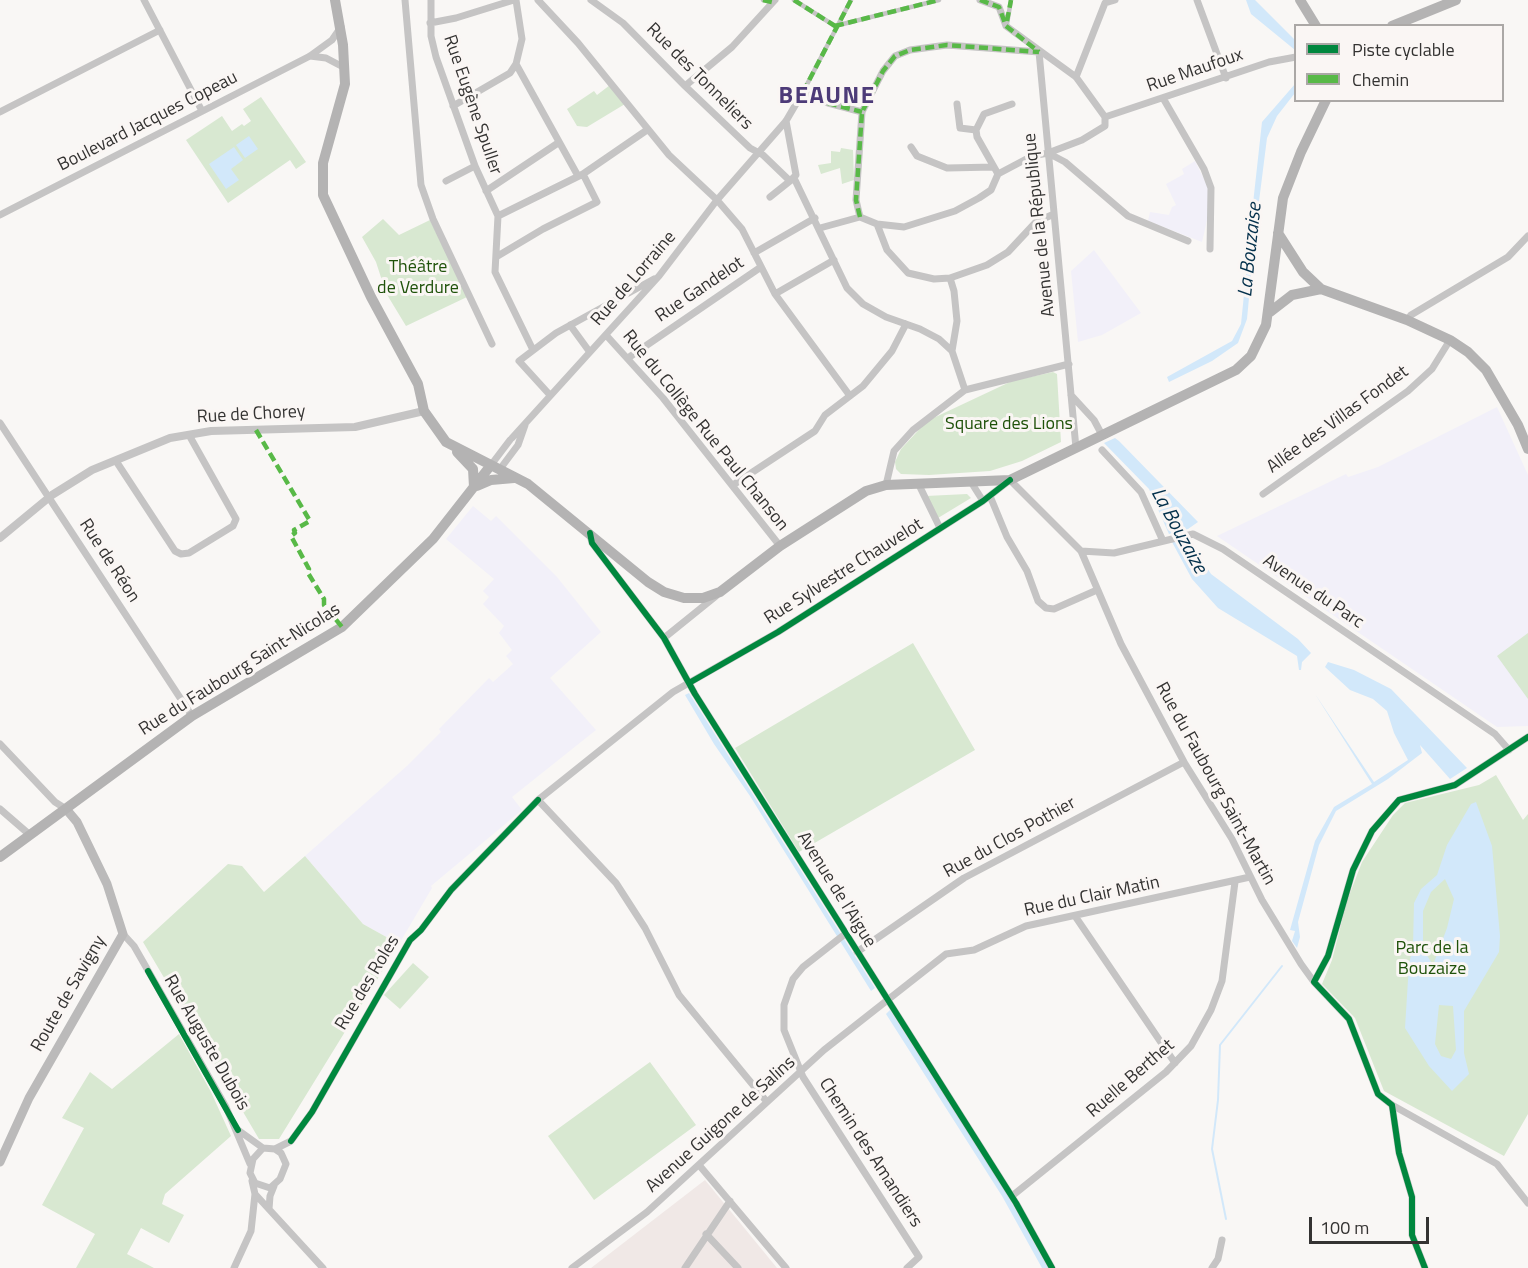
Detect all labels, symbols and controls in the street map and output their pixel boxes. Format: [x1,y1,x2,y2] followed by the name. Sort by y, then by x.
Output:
[641,19,757,135] street label: Rue des Tonneliers
[1294,24,1504,102] legend
[438,32,506,178] street label: Rue Eugène Spuller
[1352,36,1454,63] text: Piste cyclable
[1144,44,1246,98] street label: Rue Maufoux
[1352,66,1409,93] text: Chemin
[54,67,242,177] street label: Boulevard Jacques Copeau
[779,83,875,111] district label: BEAUNE
[1020,132,1060,318] street label: Avenue de la République
[1234,202,1268,298] water label: La Bouzaise
[587,227,681,331] street label: Rue de Lorraine
[652,253,748,327] street label: Rue Gandelot
[377,257,459,300] park label: Théâtre de Verdure
[617,326,793,536] street label: Rue du Collège Rue Paul Chanson
[1263,361,1413,479] street label: Allée des Villas Fondet
[196,401,306,429] street label: Rue de Chorey
[945,414,1073,436] park label: Square des Lions
[1145,484,1211,578] water label: La Bouzaize
[761,514,927,630] street label: Rue Sylvestre Chauvelot
[74,515,144,607] street label: Rue de Réon
[1259,550,1367,634] street label: Avenue du Parc
[135,599,345,741] street label: Rue du Faubourg Saint-Nicolas
[1150,679,1280,889] street label: Rue du Faubourg Saint-Martin
[940,793,1080,883] street label: Rue du Clos Pothier
[792,828,880,952] street label: Avenue de l'Aigue
[1022,872,1162,922] street label: Rue du Clair Matin
[27,932,111,1056] street label: Route de Savigny
[331,932,405,1034] street label: Rue des Roles
[1395,938,1469,980] park label: Parc de la Bouzaize
[158,971,254,1115] street label: Rue Auguste Dubois
[1083,1035,1179,1123] street label: Ruelle Berthet
[642,1052,800,1198] street label: Avenue Guigone de Salins
[814,1074,926,1232] street label: Chemin des Amandiers
[1312,1205,1432,1243] scale bar
[1320,1214,1369,1241] text: 100 m

